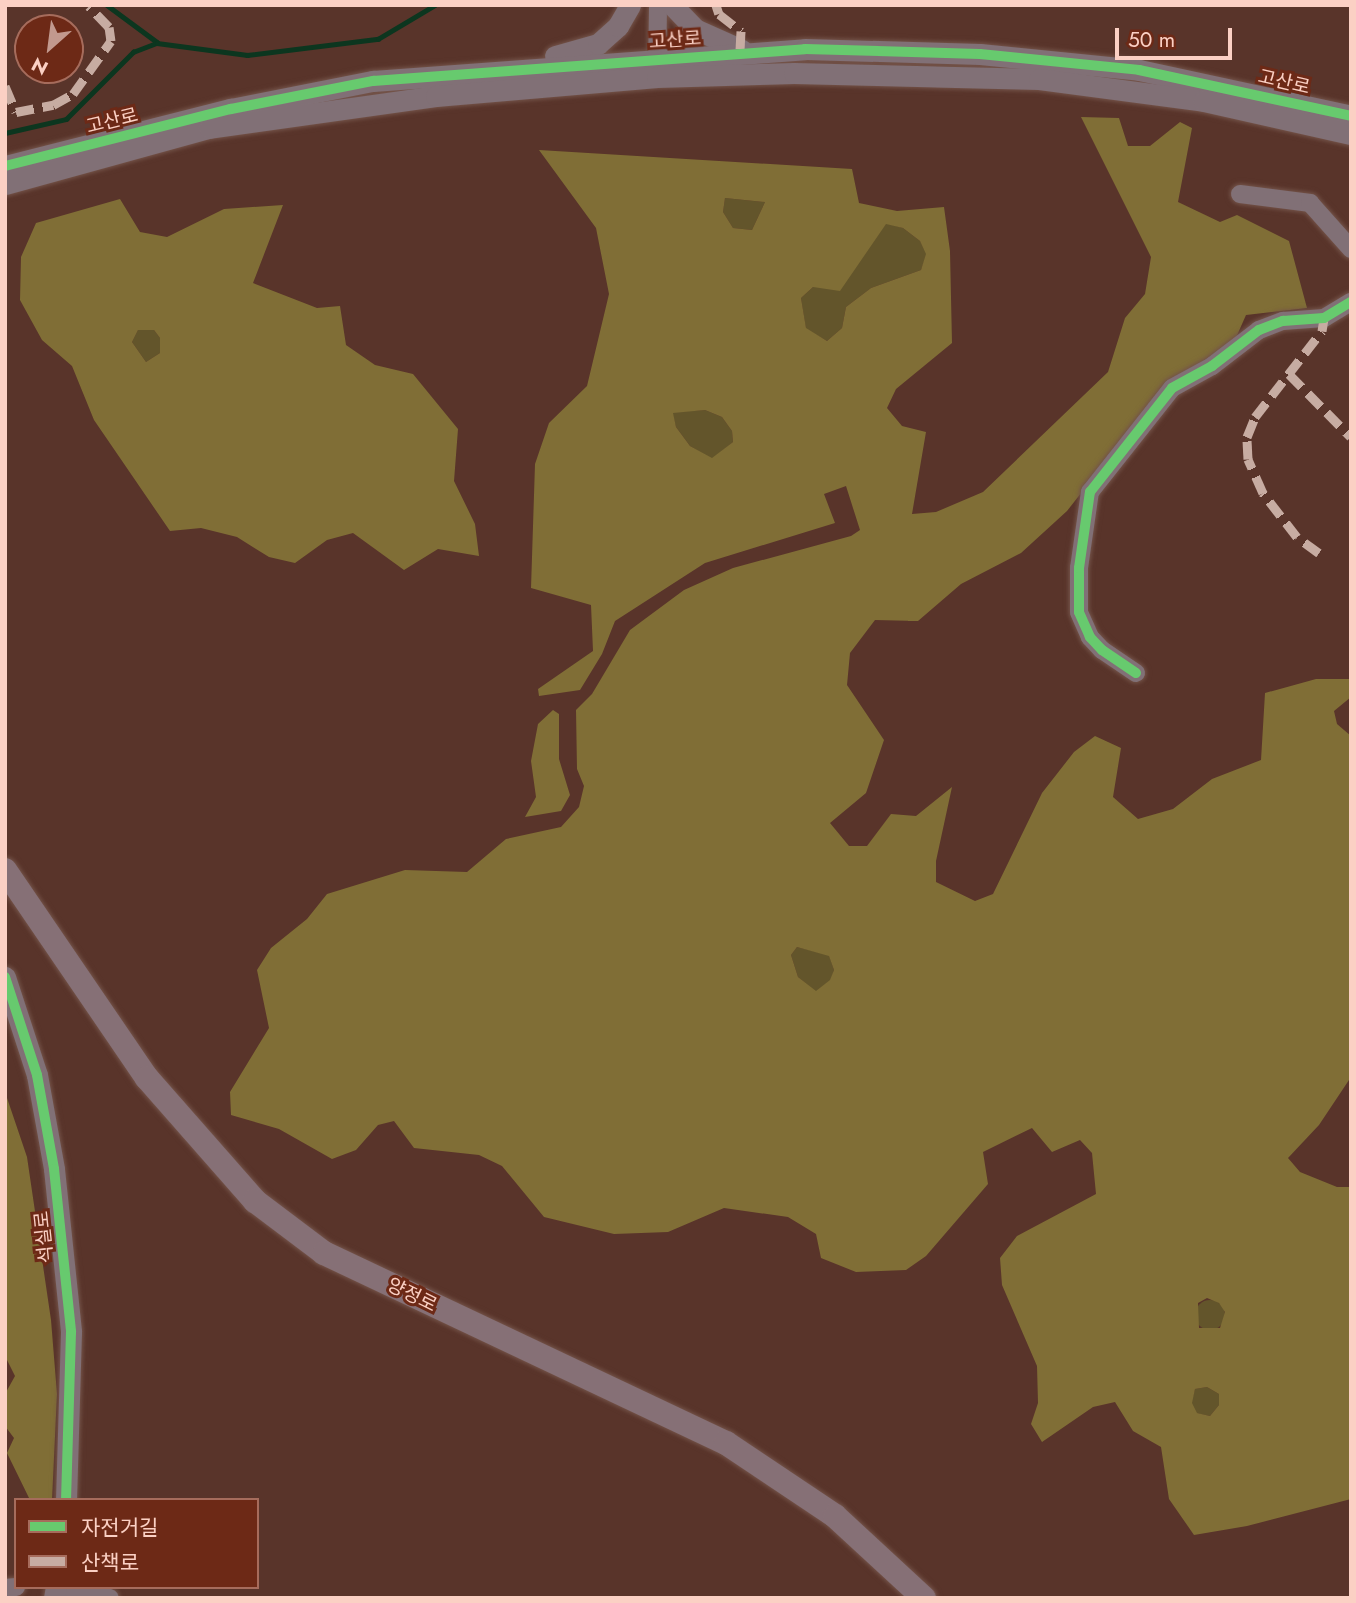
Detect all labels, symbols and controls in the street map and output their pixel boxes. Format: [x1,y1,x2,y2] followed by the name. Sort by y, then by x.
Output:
[14,14,84,84] north arrow
[1118,14,1235,58] scale bar
[1128,25,1175,55] text: 50 m
[648,27,702,53] street label: 고산로
[27,51,53,82] text: N
[1256,65,1312,99] street label: 고산로
[84,104,140,138] street label: 고산로
[30,1210,58,1264] street label: 석실로
[383,1273,441,1317] street label: 양정로
[14,1498,259,1589] legend
[81,1513,158,1543] text: 자전거길
[81,1548,139,1578] text: 산책로

